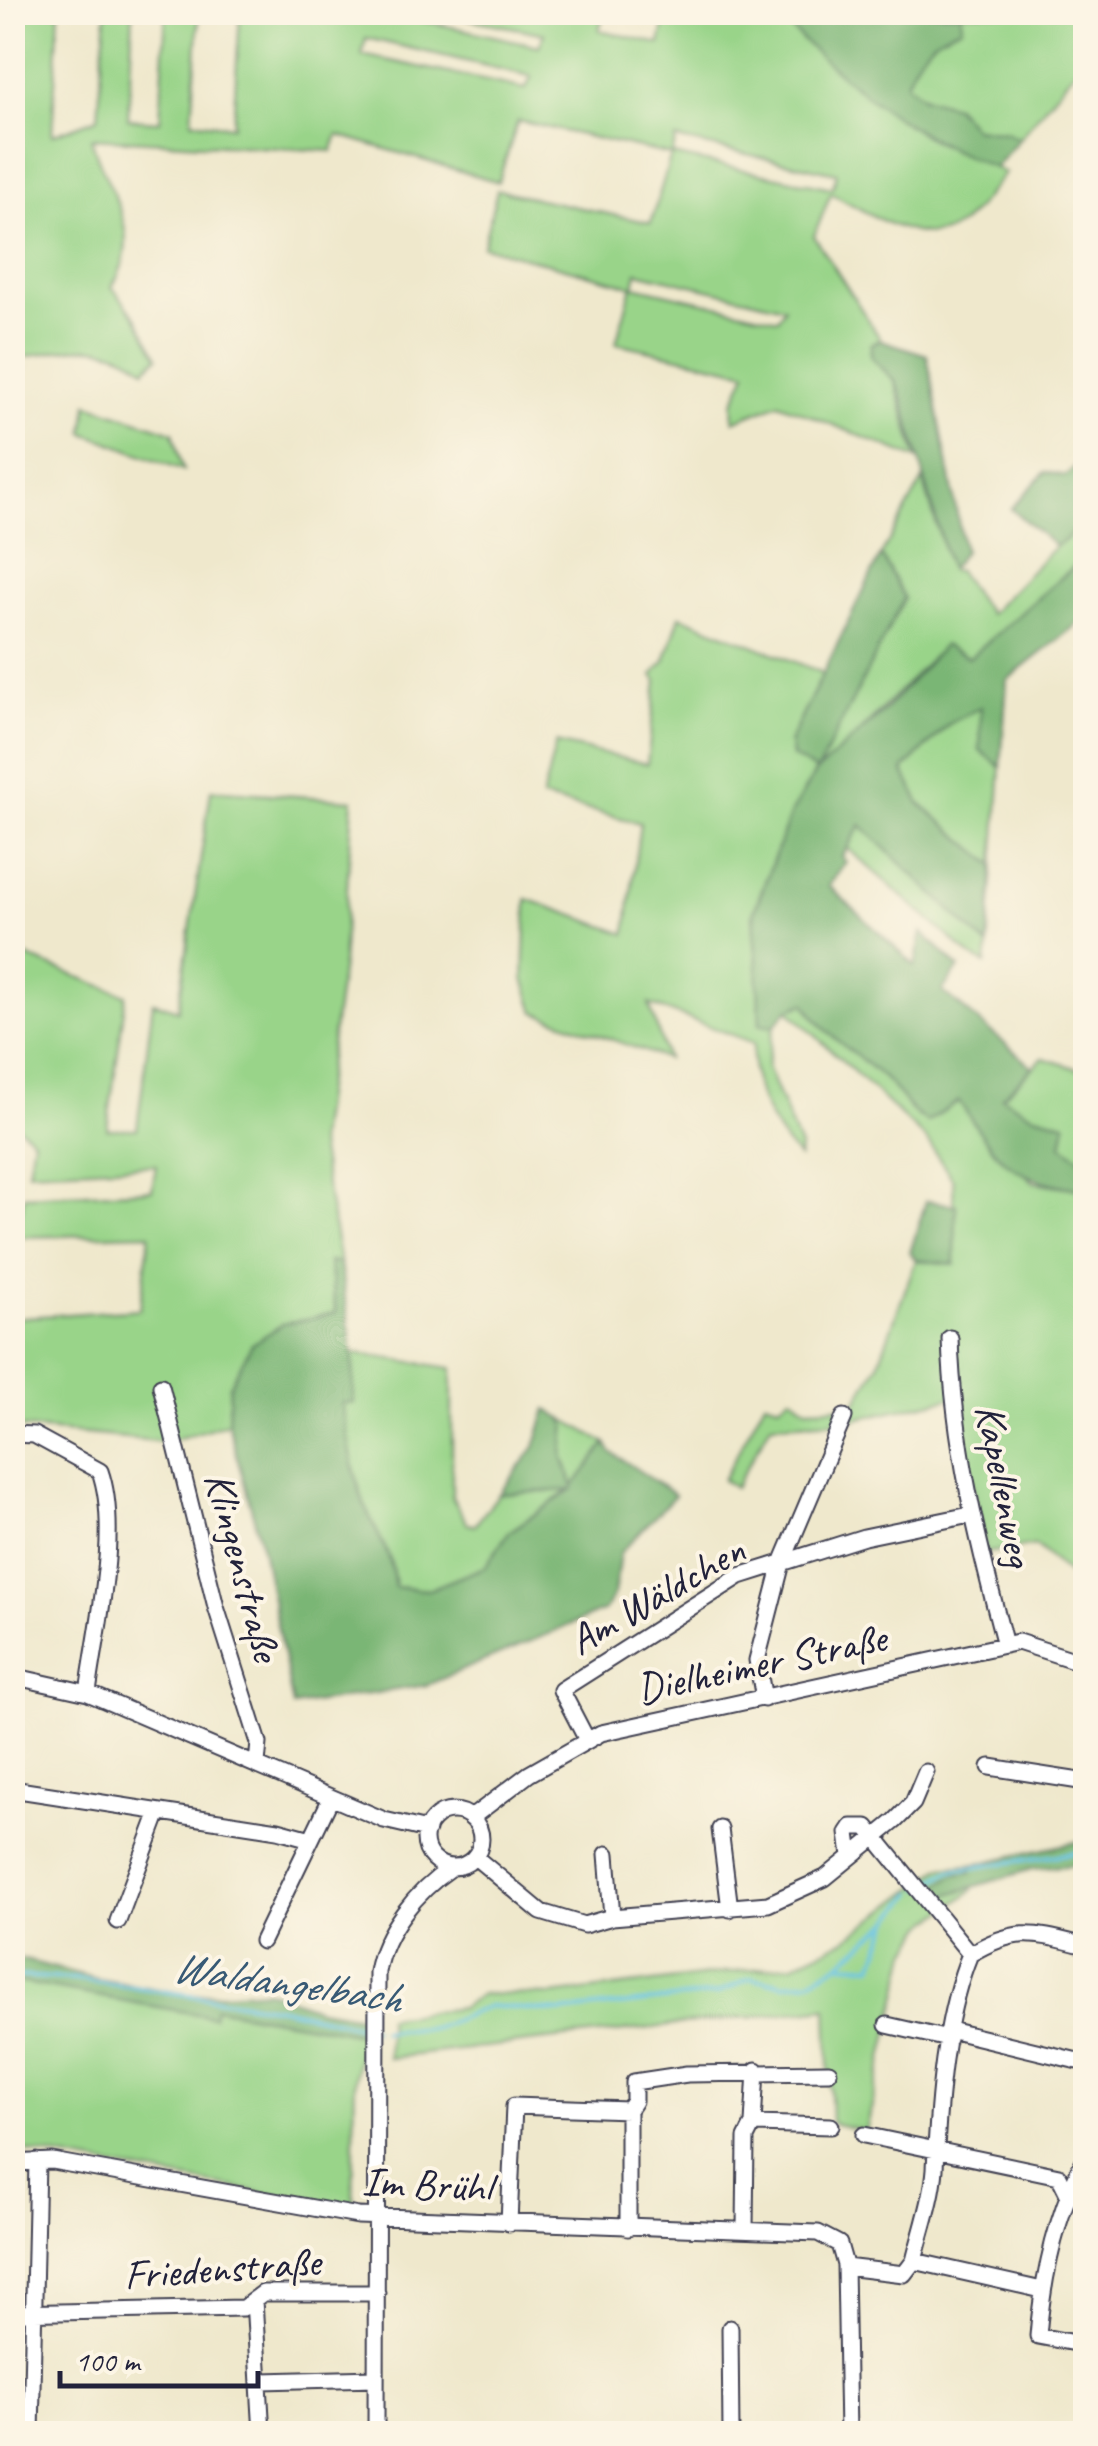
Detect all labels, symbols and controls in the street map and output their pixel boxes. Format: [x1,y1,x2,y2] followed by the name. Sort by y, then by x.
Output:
[963,1400,1047,1573] street label: Kapellenweg
[192,1466,294,1670] street label: Klingenstraße
[559,1523,755,1667] street label: Am Wäldchen
[632,1610,894,1716] street label: Dielheimer Straße
[169,1938,408,2027] water label: Waldangelbach
[361,2155,500,2215] street label: Im Brühl
[122,2235,325,2302] street label: Friedenstraße
[60,2326,258,2388] scale bar
[75,2342,142,2380] text: 100 m

